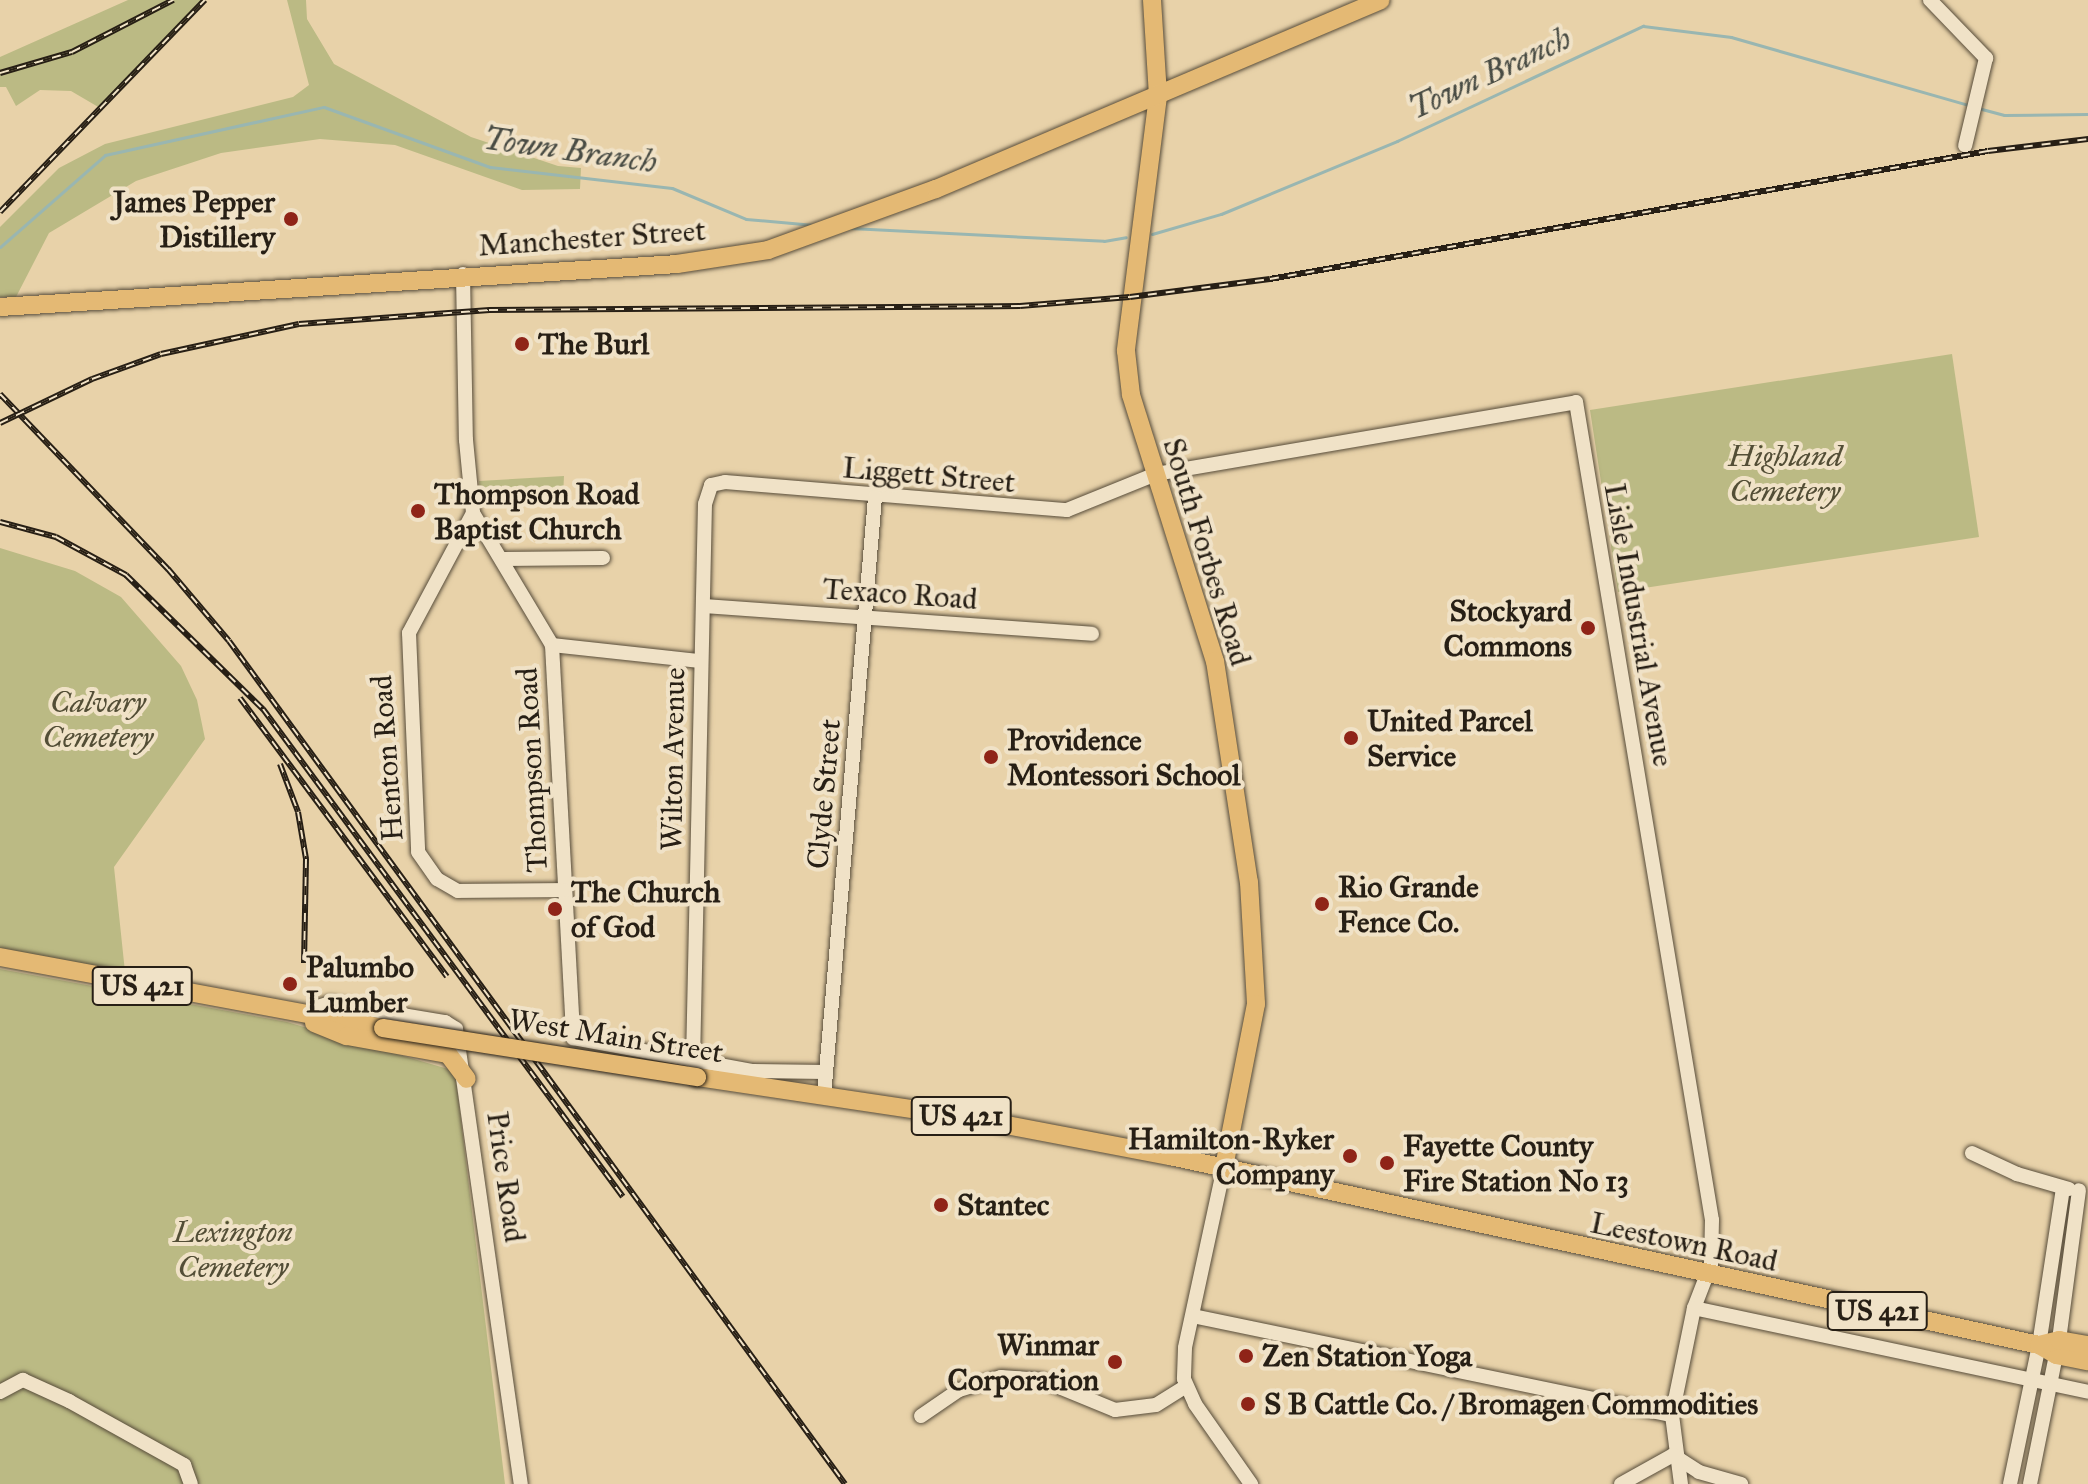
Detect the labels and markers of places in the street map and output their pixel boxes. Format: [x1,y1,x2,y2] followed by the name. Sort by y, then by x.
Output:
[113,184,275,254] place label: James Pepper Distillery
[282,210,300,228] marker: James Pepper Distillery
[538,326,649,362] place label: The Burl
[513,335,531,353] marker: The Burl
[434,476,640,546] place label: Thompson Road Baptist Church
[409,502,427,520] marker: Thompson Road Baptist Church
[1443,593,1572,664] place label: Stockyard Commons
[1579,619,1597,637] marker: Stockyard Commons
[1367,703,1533,774] place label: United Parcel Service
[1007,722,1240,792] place label: Providence Montessori School
[1342,729,1360,747] marker: United Parcel Service
[982,748,1000,766] marker: Providence Montessori School
[1338,869,1479,940] place label: Rio Grande Fence Co.
[571,874,720,944] place label: The Church of God
[1313,895,1331,913] marker: Rio Grande Fence Co.
[546,900,564,918] marker: The Church of God
[306,949,414,1020] place label: Palumbo Lumber
[281,975,299,993] marker: Palumbo Lumber
[1128,1121,1334,1192] place label: Hamilton-Ryker Company
[1403,1128,1629,1198] place label: Fayette County Fire Station No 13
[1341,1147,1359,1165] marker: Hamilton-Ryker Company
[1378,1154,1396,1172] marker: Fayette County Fire Station No 13
[957,1187,1049,1223] place label: Stantec
[932,1196,950,1214] marker: Stantec
[948,1327,1099,1398] place label: Winmar Corporation
[1262,1338,1472,1374] place label: Zen Station Yoga
[1237,1347,1255,1365] marker: Zen Station Yoga
[1106,1353,1124,1371] marker: Winmar Corporation
[1264,1386,1758,1422] place label: S B Cattle Co. / Bromagen Commodities
[1239,1395,1257,1413] marker: S B Cattle Co. / Bromagen Commodities

